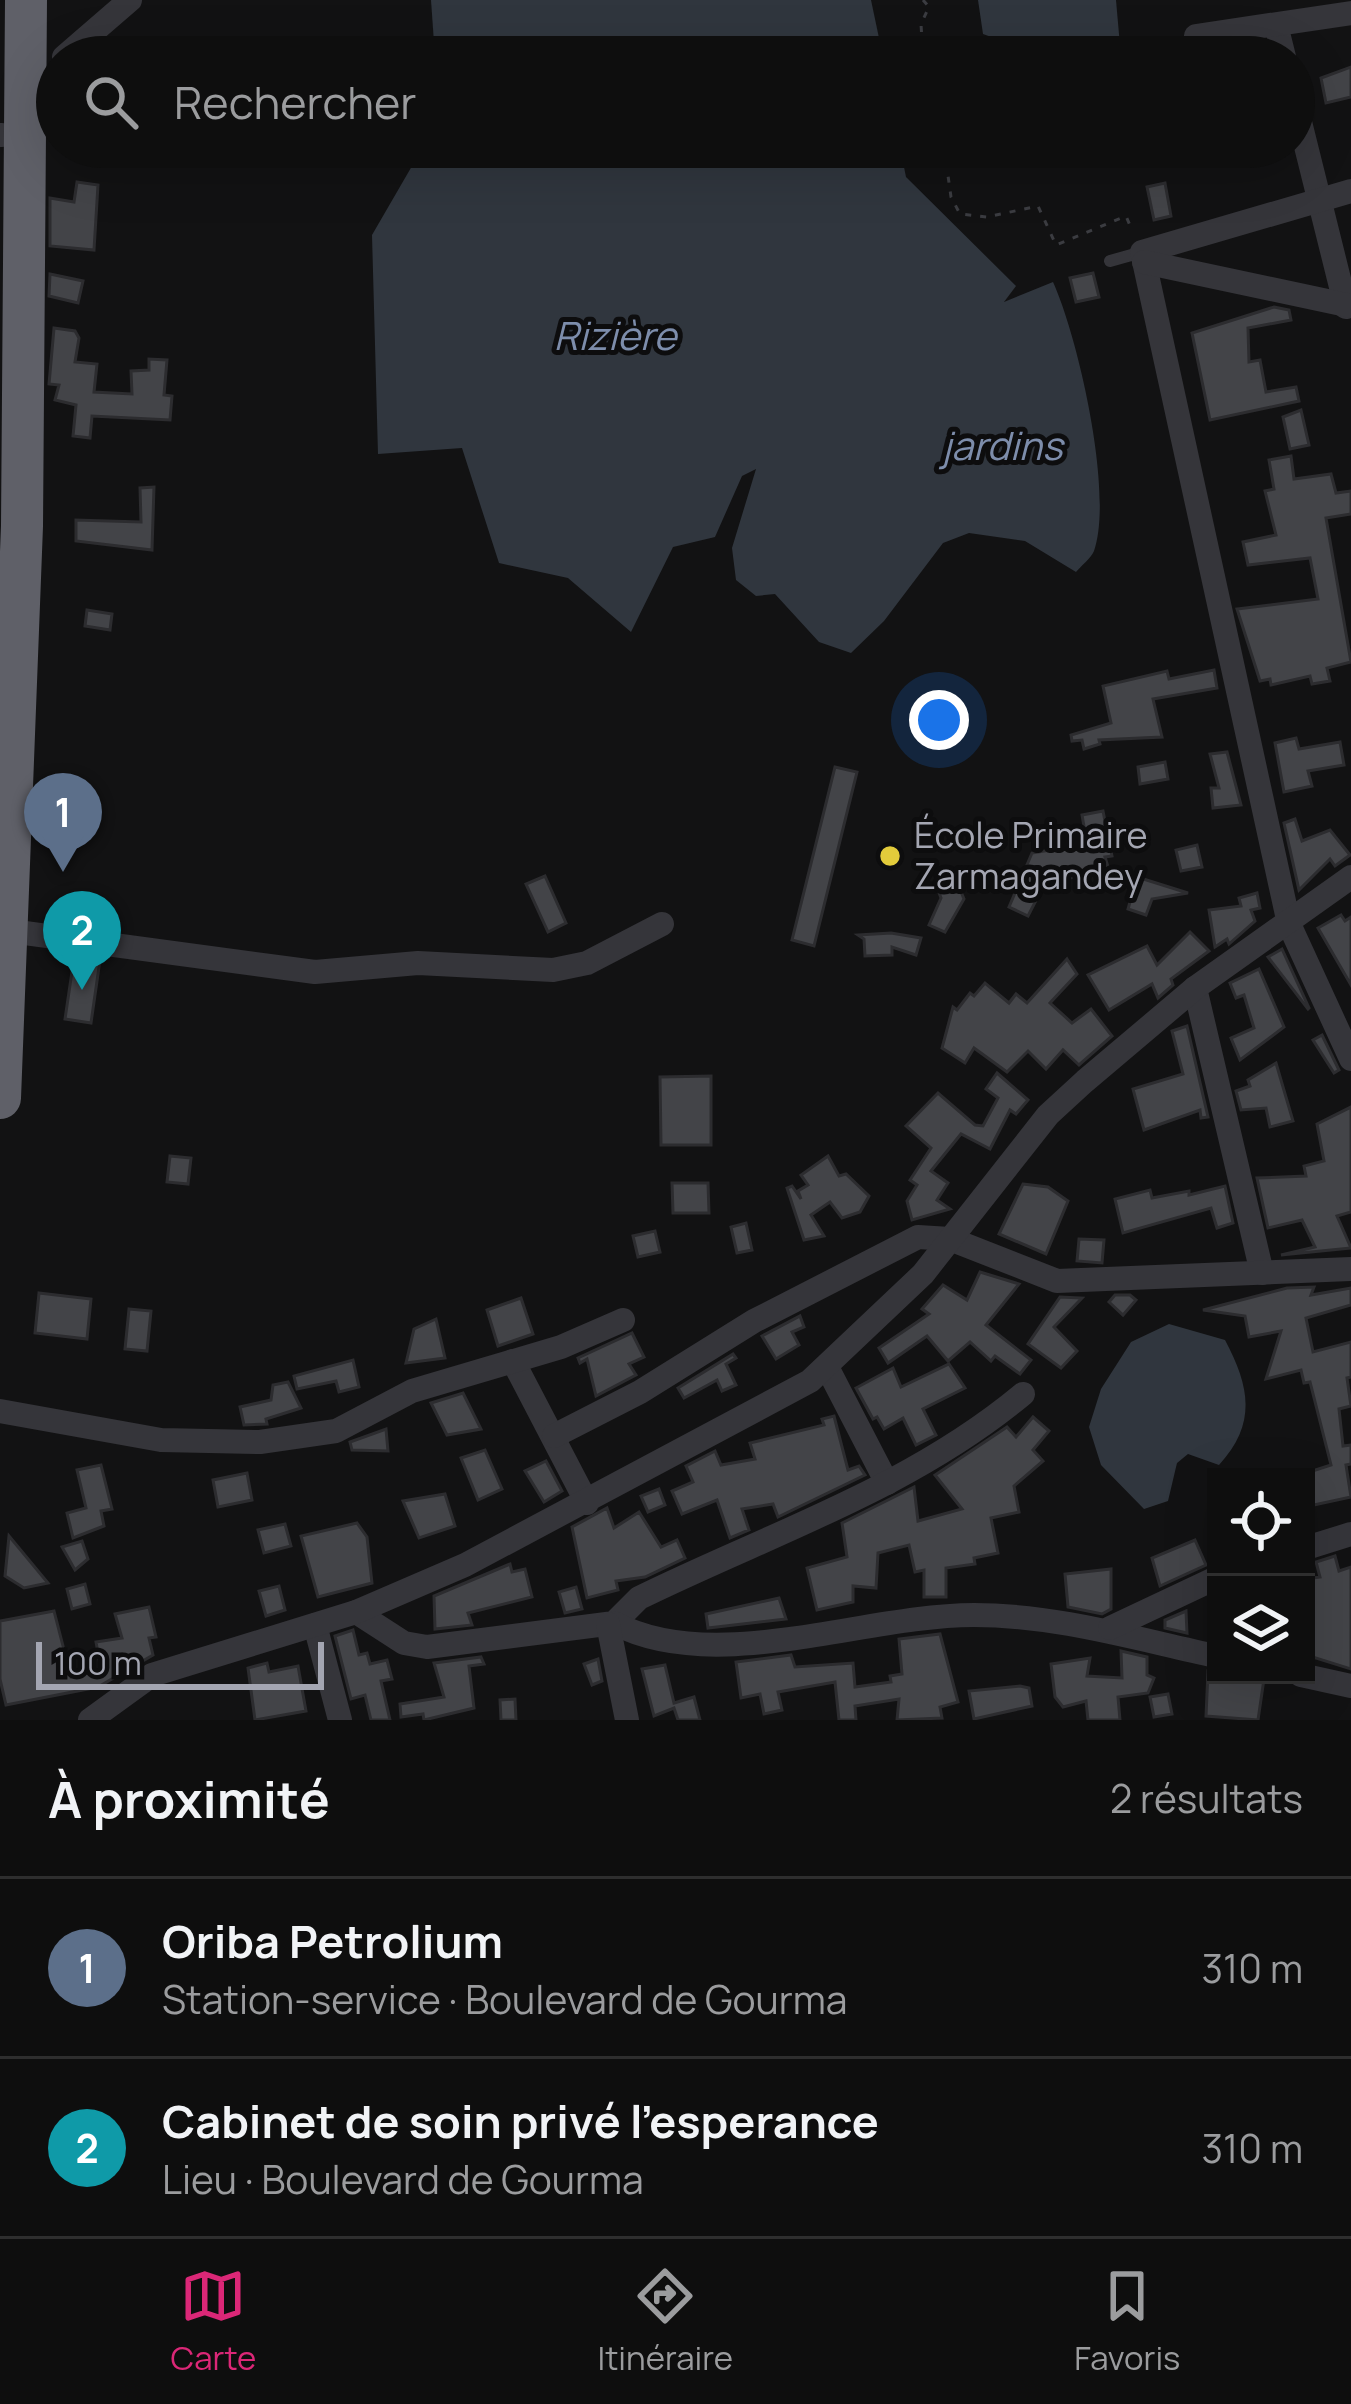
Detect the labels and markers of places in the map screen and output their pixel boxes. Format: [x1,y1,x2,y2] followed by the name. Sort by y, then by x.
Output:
[24,773,102,872] pin: 1
[914,810,1148,900] place label: École Primaire Zarmagandey
[877,843,903,869] marker: École Primaire Zarmagandey
[43,891,121,990] pin: 2

